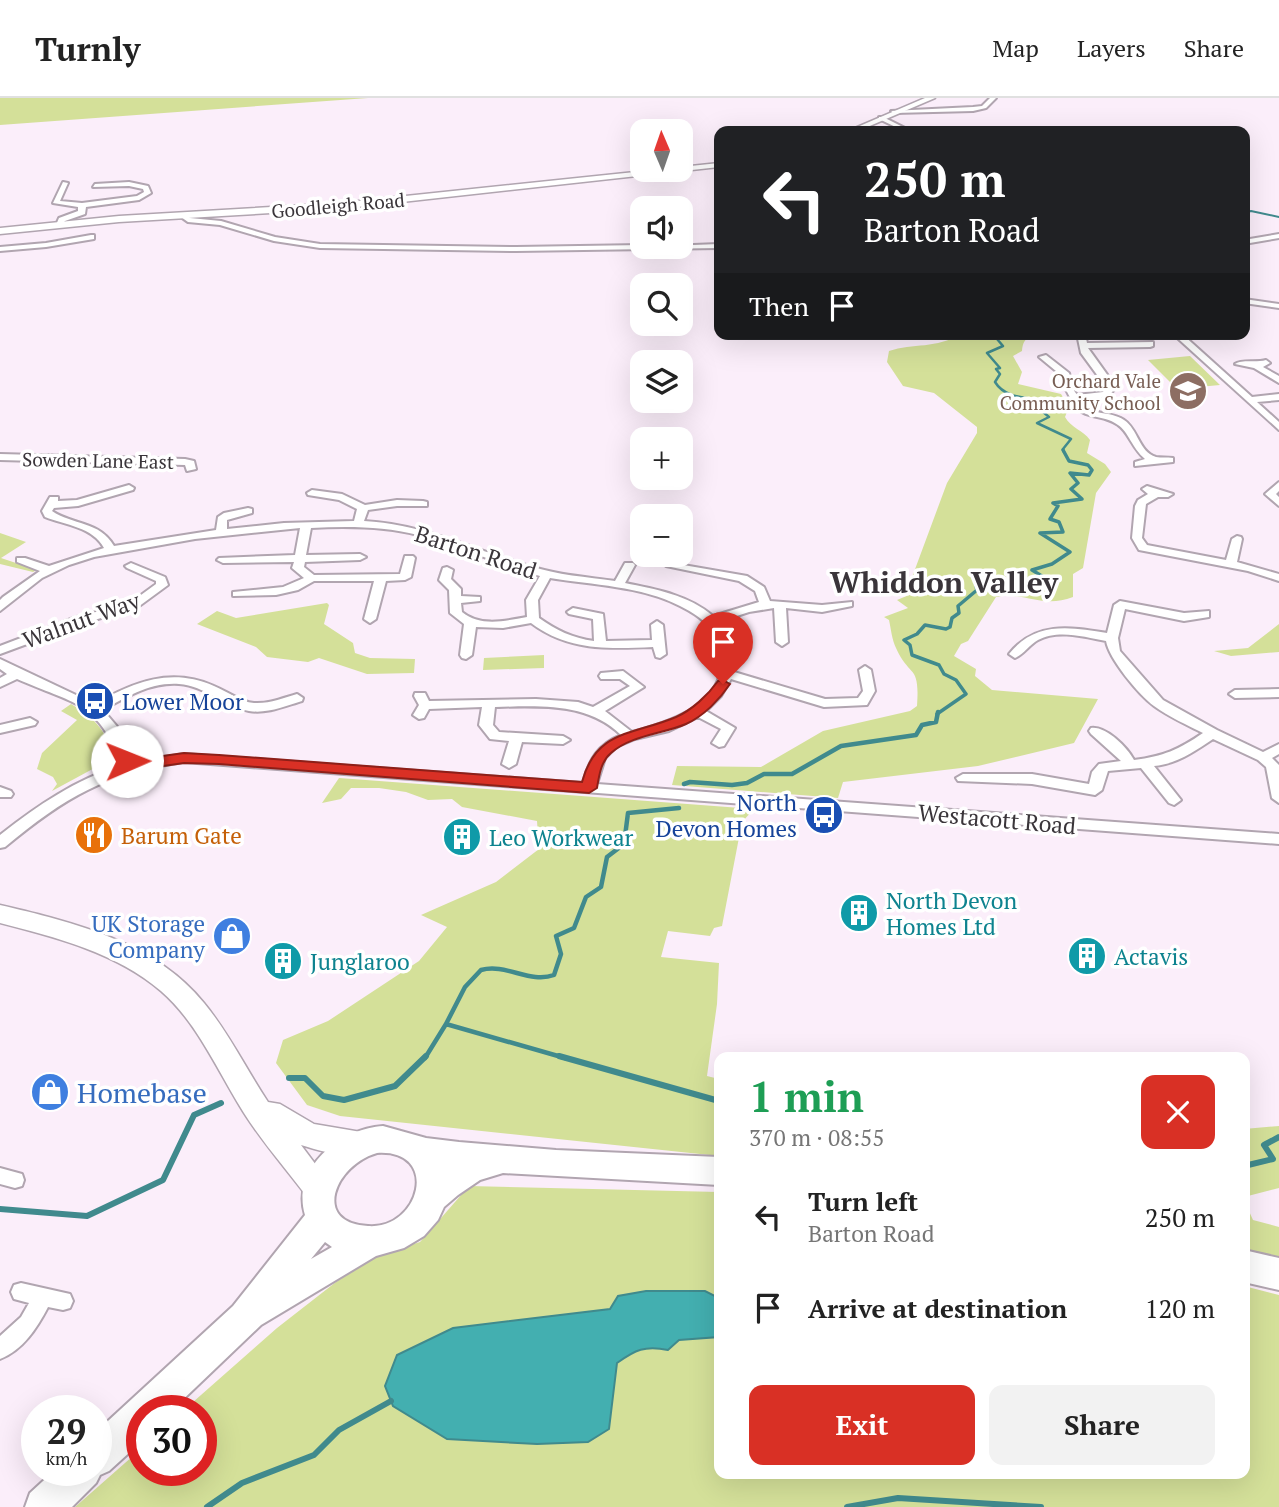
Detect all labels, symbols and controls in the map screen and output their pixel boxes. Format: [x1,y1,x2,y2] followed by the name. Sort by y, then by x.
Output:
[35,27,140,70] text: Turnly
[992,32,1039,64] text: Map
[1077,32,1146,64] text: Layers
[1184,32,1244,64] text: Share
[630,119,693,182] north arrow
[630,119,693,567] map controls
[864,146,1006,211] text: 250 m
[749,154,840,245] icon: left
[270,187,406,223] street label: Goodleigh Road
[630,196,693,259] button: sound
[864,209,1040,251] text: Barton Road
[630,273,693,336] button: search
[823,287,861,325] icon: arrive
[749,289,809,323] text: Then
[630,350,693,413] button: layers
[1000,368,1161,415] place label: Orchard Vale Community School
[1167,370,1209,412] school or university icon: Orchard Vale Community School
[630,427,693,490] button: +
[22,446,174,474] street label: Sowden Lane East
[630,504,693,567] button: −
[411,518,541,586] street label: Barton Road
[830,562,1059,602] district label: Whiddon Valley
[18,584,144,656] street label: Walnut Way
[693,612,753,684] pin
[704,623,742,661] icon: arrive
[74,680,116,722] bus stop icon: Lower Moor
[122,686,244,717] place label: Lower Moor
[90,724,164,798] position arrow
[656,787,797,844] place label: North Devon Homes
[803,794,845,836] bus stop icon: North Devon Homes
[917,797,1077,841] street label: Westacott Road
[73,814,115,856] restaurant icon: Barum Gate
[441,816,483,858] building icon: Leo Workwear
[121,820,242,851] place label: Barum Gate
[489,822,634,853] place label: Leo Workwear
[886,885,1017,942] place label: North Devon Homes Ltd
[838,892,880,934] building icon: North Devon Homes Ltd
[91,908,205,965] place label: UK Storage Company
[211,915,253,957] shop icon: UK Storage Company
[1066,935,1108,977] building icon: Actavis
[262,940,304,982] building icon: Junglaroo
[1114,941,1188,972] place label: Actavis
[310,946,410,977] place label: Junglaroo
[749,1068,864,1124] text: 1 min
[29,1071,71,1113] shop icon: Homebase
[77,1074,207,1111] place label: Homebase
[1141,1075,1215,1149] button: close
[749,1122,884,1153] text: 370 m · 08:55
[808,1184,918,1218] text: Turn left
[749,1198,787,1236] icon: left
[1145,1200,1215,1234] text: 250 m
[808,1218,934,1249] text: Barton Road
[749,1289,787,1327] icon: arrive
[808,1291,1067,1325] text: Arrive at destination
[1145,1291,1215,1325] text: 120 m
[749,1385,975,1465] button: Exit
[989,1385,1215,1465] button: Share
[126,1395,217,1486] speed limit sign: 30
[47,1408,86,1454] text: 29
[46,1446,87,1470] text: km/h

